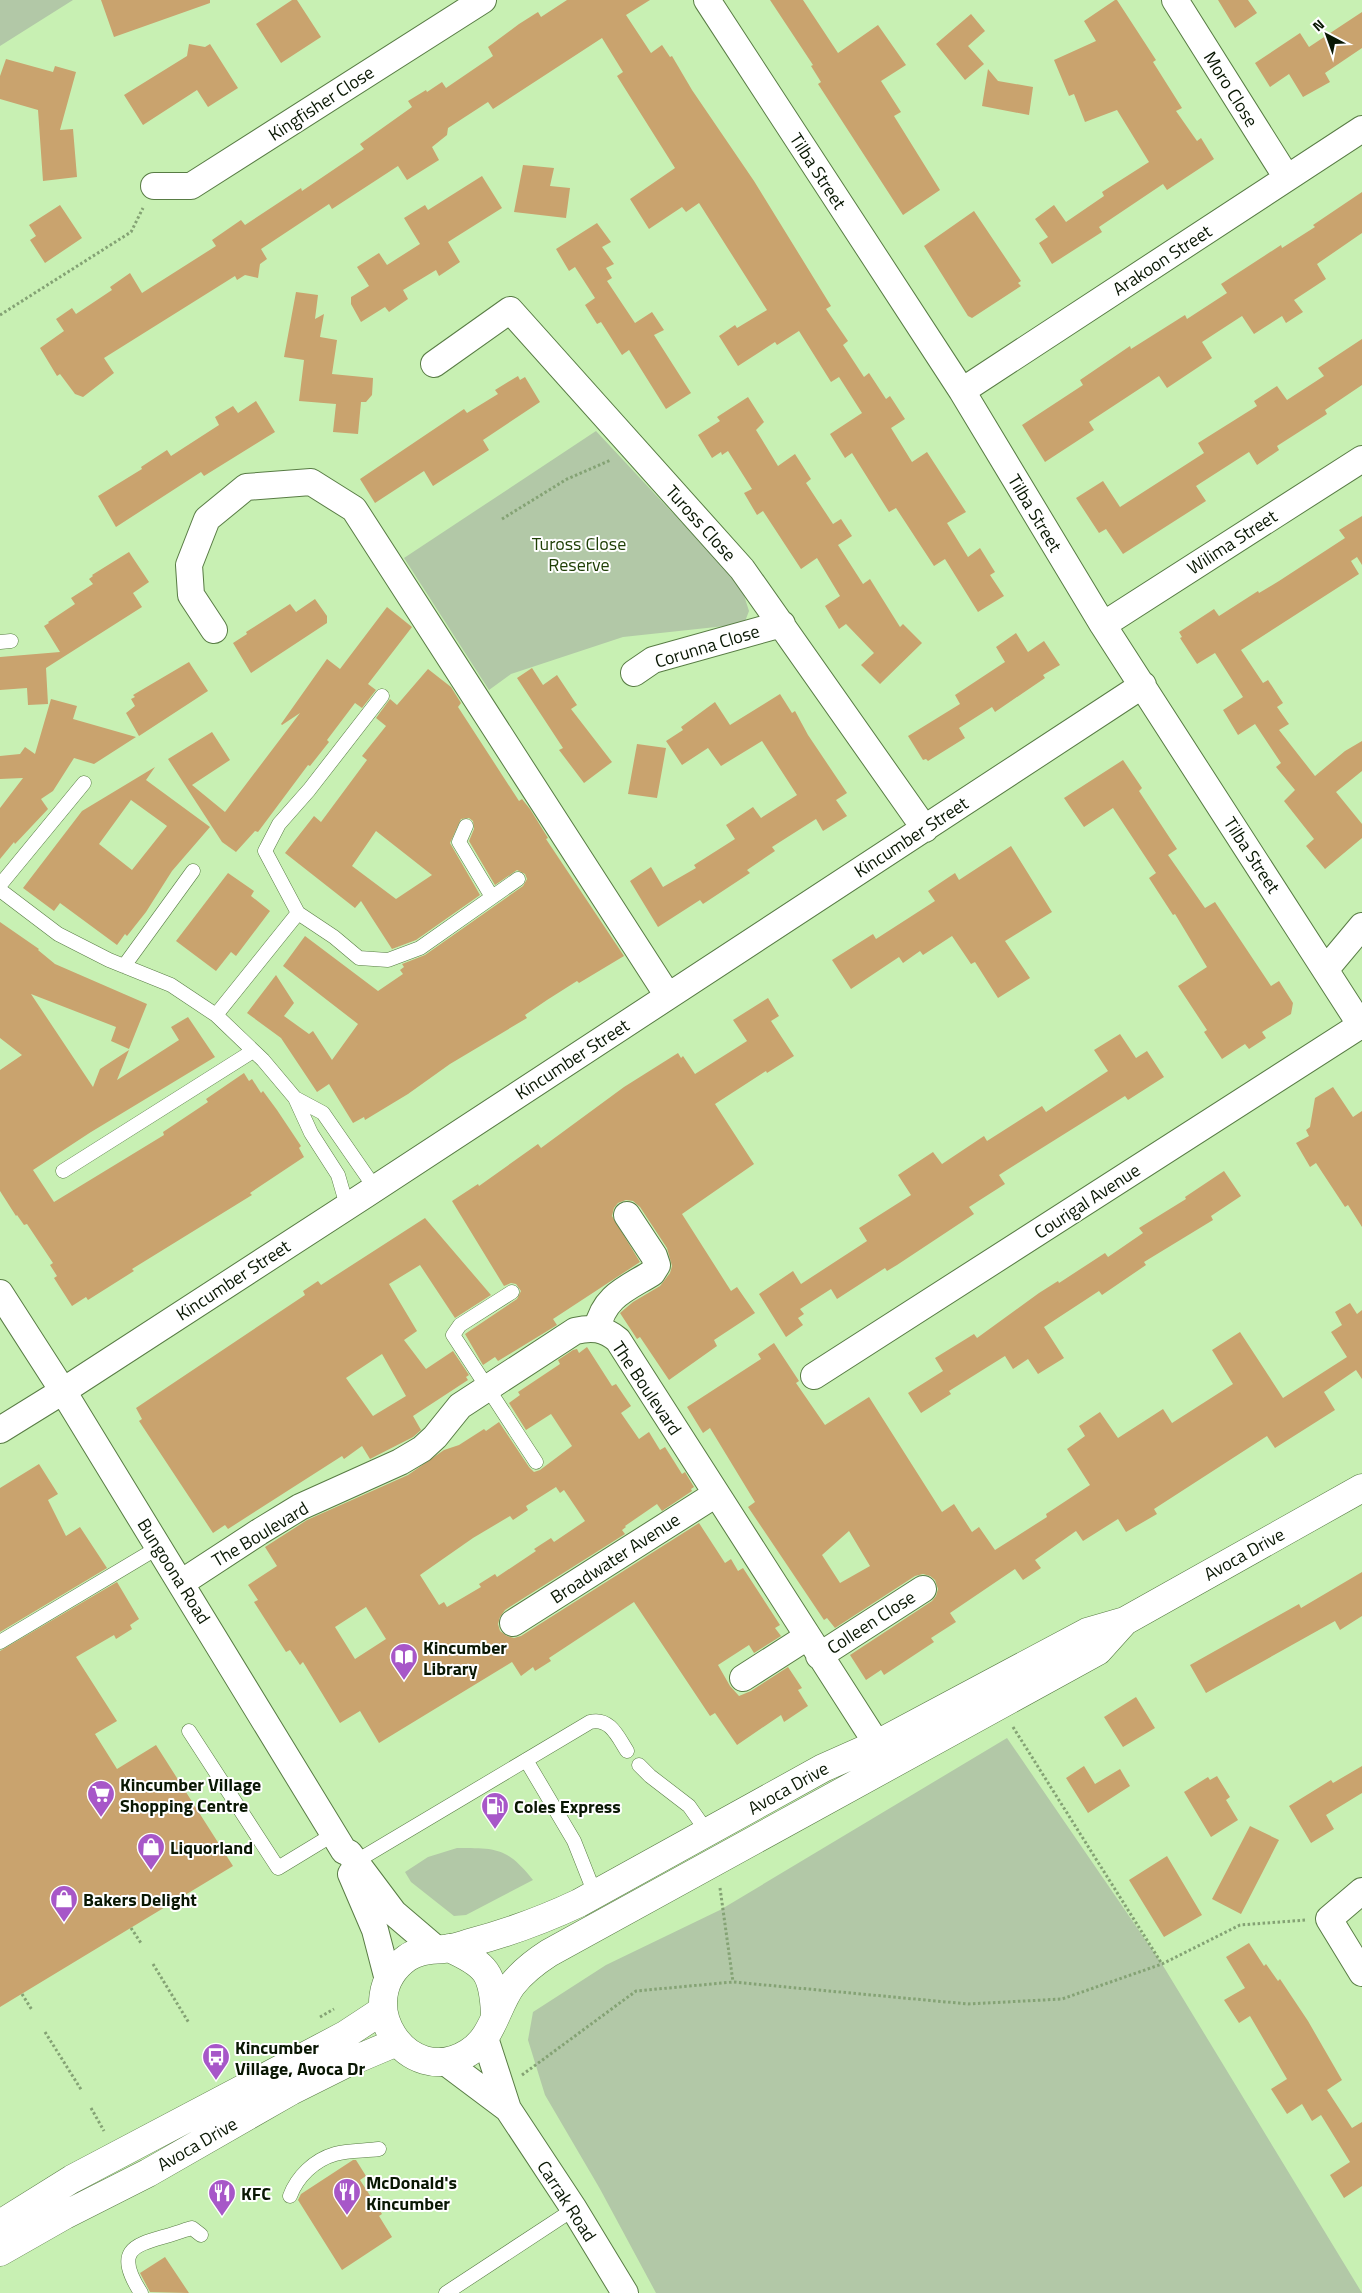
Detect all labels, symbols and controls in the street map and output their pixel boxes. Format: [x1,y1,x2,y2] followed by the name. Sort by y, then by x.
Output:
[1302,10,1352,60] north arrow
[1308,14,1329,36] text: N
[1197,46,1265,132] street label: Moro Close
[263,59,379,147] street label: Kingfisher Close
[783,127,853,215] street label: Tilba Street
[1107,217,1217,302] street label: Arakoon Street
[1001,469,1069,558] street label: Tilba Street
[659,479,743,567] street label: Tuross Close
[1182,502,1283,581] street label: Wilima Street
[532,530,626,578] park label: Tuross Close Reserve
[651,617,763,675] street label: Corunna Close
[849,790,974,884] street label: Kincumber Street
[1217,811,1287,899] street label: Tilba Street
[510,1012,635,1106] street label: Kincumber Street
[1029,1157,1145,1245] street label: Courigal Avenue
[171,1233,296,1327] street label: Kincumber Street
[605,1335,689,1441] street label: The Boulevard
[207,1494,313,1574] street label: The Boulevard
[545,1506,685,1610] street label: Broadwater Avenue
[131,1513,217,1629] street label: Bungoona Road
[1199,1521,1289,1587] street label: Avoca Drive
[822,1583,920,1661] street label: Colleen Close
[423,1634,507,1682] place label: Kincumber Library
[389,1642,419,1681] library icon: Kincumber Library
[743,1755,833,1821] street label: Avoca Drive
[120,1771,261,1819] place label: Kincumber Village Shopping Centre
[86,1779,116,1818] supermarket icon: Kincumber Village Shopping Centre
[480,1791,510,1830] fuel station icon: Coles Express
[514,1793,621,1820] place label: Coles Express
[136,1832,166,1871] shop icon: Liquorland
[170,1834,253,1861] place label: Liquorland
[49,1884,79,1923] shop icon: Bakers Delight
[83,1886,197,1913] place label: Bakers Delight
[235,2034,366,2082] place label: Kincumber Village, Avoca Dr
[201,2042,231,2081] bus stop icon: Kincumber Village, Avoca Dr
[152,2110,242,2178] street label: Avoca Drive
[531,2155,603,2247] street label: Carrak Road
[366,2169,457,2217] place label: McDonald's Kincumber
[332,2177,362,2216] restaurant icon: McDonald's Kincumber
[207,2178,237,2217] restaurant icon: KFC
[241,2180,271,2207] place label: KFC

